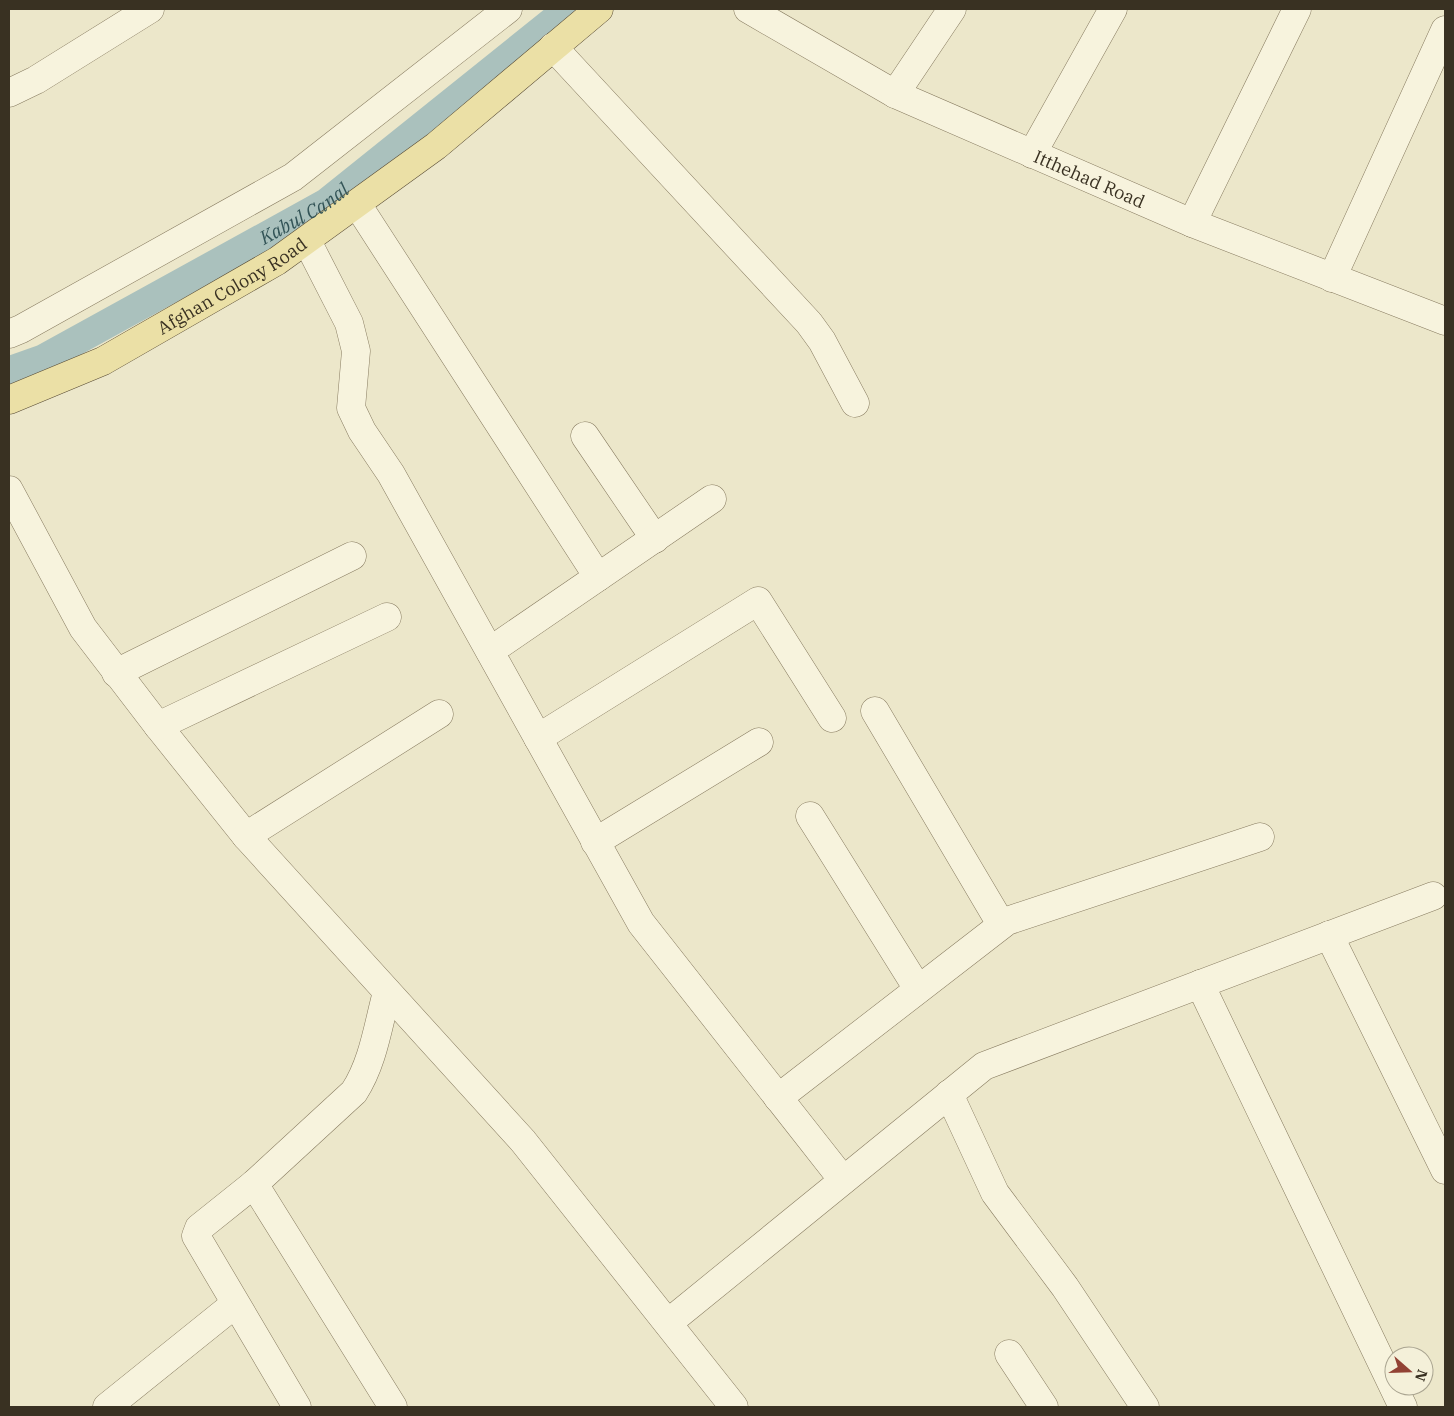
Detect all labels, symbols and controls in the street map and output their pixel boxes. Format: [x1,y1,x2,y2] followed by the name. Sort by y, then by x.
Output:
[1031,144,1149,213] street label: Itthehad Road
[254,177,354,250] water label: Kabul Canal
[153,232,311,339] street label: Afghan Colony Road
[1384,1346,1434,1396] north arrow
[1411,1367,1432,1384] text: N

